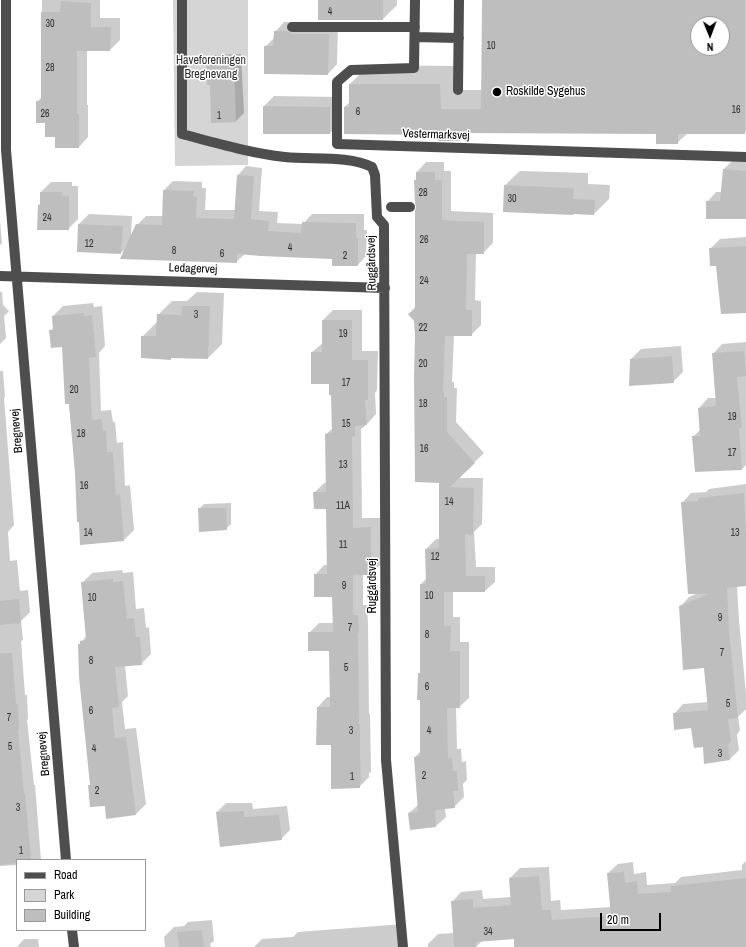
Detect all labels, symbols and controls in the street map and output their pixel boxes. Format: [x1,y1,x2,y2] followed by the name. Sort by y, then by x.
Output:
[328,6,332,18] house number: 4
[690,16,730,56] north arrow
[45,18,55,30] house number: 30
[486,40,496,52] house number: 10
[707,40,714,54] text: N
[176,54,246,82] park label: Haveforeningen Bregnevang
[45,62,55,74] house number: 28
[506,85,585,99] place label: Roskilde Sygehus
[491,86,503,98] marker: Roskilde Sygehus
[731,104,741,116] house number: 16
[356,106,360,118] house number: 6
[40,108,50,120] house number: 26
[217,110,221,122] house number: 1
[402,127,470,143] street label: Vestermarksvej
[418,187,428,199] house number: 28
[507,193,517,205] house number: 30
[42,212,52,224] house number: 24
[419,234,429,246] house number: 26
[364,235,380,291] street label: Ruggårdsvej
[84,238,94,250] house number: 12
[288,242,292,254] house number: 4
[172,245,176,257] house number: 8
[220,248,224,260] house number: 6
[343,250,347,262] house number: 2
[168,261,218,277] street label: Ledagervej
[419,275,429,287] house number: 24
[194,309,198,321] house number: 3
[418,322,428,334] house number: 22
[338,328,348,340] house number: 19
[418,358,428,370] house number: 20
[341,377,351,389] house number: 17
[69,384,79,396] house number: 20
[418,398,428,410] house number: 18
[8,408,26,454] street label: Bregnevej
[727,411,737,423] house number: 19
[341,418,351,430] house number: 15
[76,428,86,440] house number: 18
[419,443,429,455] house number: 16
[727,447,737,459] house number: 17
[338,459,348,471] house number: 13
[79,480,89,492] house number: 16
[444,496,454,508] house number: 14
[336,500,350,512] house number: 11A
[83,527,93,539] house number: 14
[730,527,740,539] house number: 13
[339,539,347,551] house number: 11
[430,551,440,563] house number: 12
[366,558,380,614] street label: Ruggårdsvej
[342,580,346,592] house number: 9
[424,590,434,602] house number: 10
[87,592,97,604] house number: 10
[718,612,722,624] house number: 9
[348,622,352,634] house number: 7
[425,629,429,641] house number: 8
[720,647,724,659] house number: 7
[89,655,93,667] house number: 8
[344,662,348,674] house number: 5
[425,681,429,693] house number: 6
[726,698,730,710] house number: 5
[89,705,93,717] house number: 6
[7,712,11,724] house number: 7
[349,725,353,737] house number: 3
[427,725,431,737] house number: 4
[35,731,53,777] street label: Bregnevej
[8,741,12,753] house number: 5
[92,743,96,755] house number: 4
[718,748,722,760] house number: 3
[422,770,426,782] house number: 2
[350,771,354,783] house number: 1
[95,785,99,797] house number: 2
[16,802,20,814] house number: 3
[19,845,23,857] house number: 1
[16,859,146,931] legend
[54,867,78,883] text: Road
[54,887,74,903] text: Park
[602,905,663,931] scale bar
[54,907,90,923] text: Building
[607,912,629,928] text: 20 m
[483,926,493,938] house number: 34

